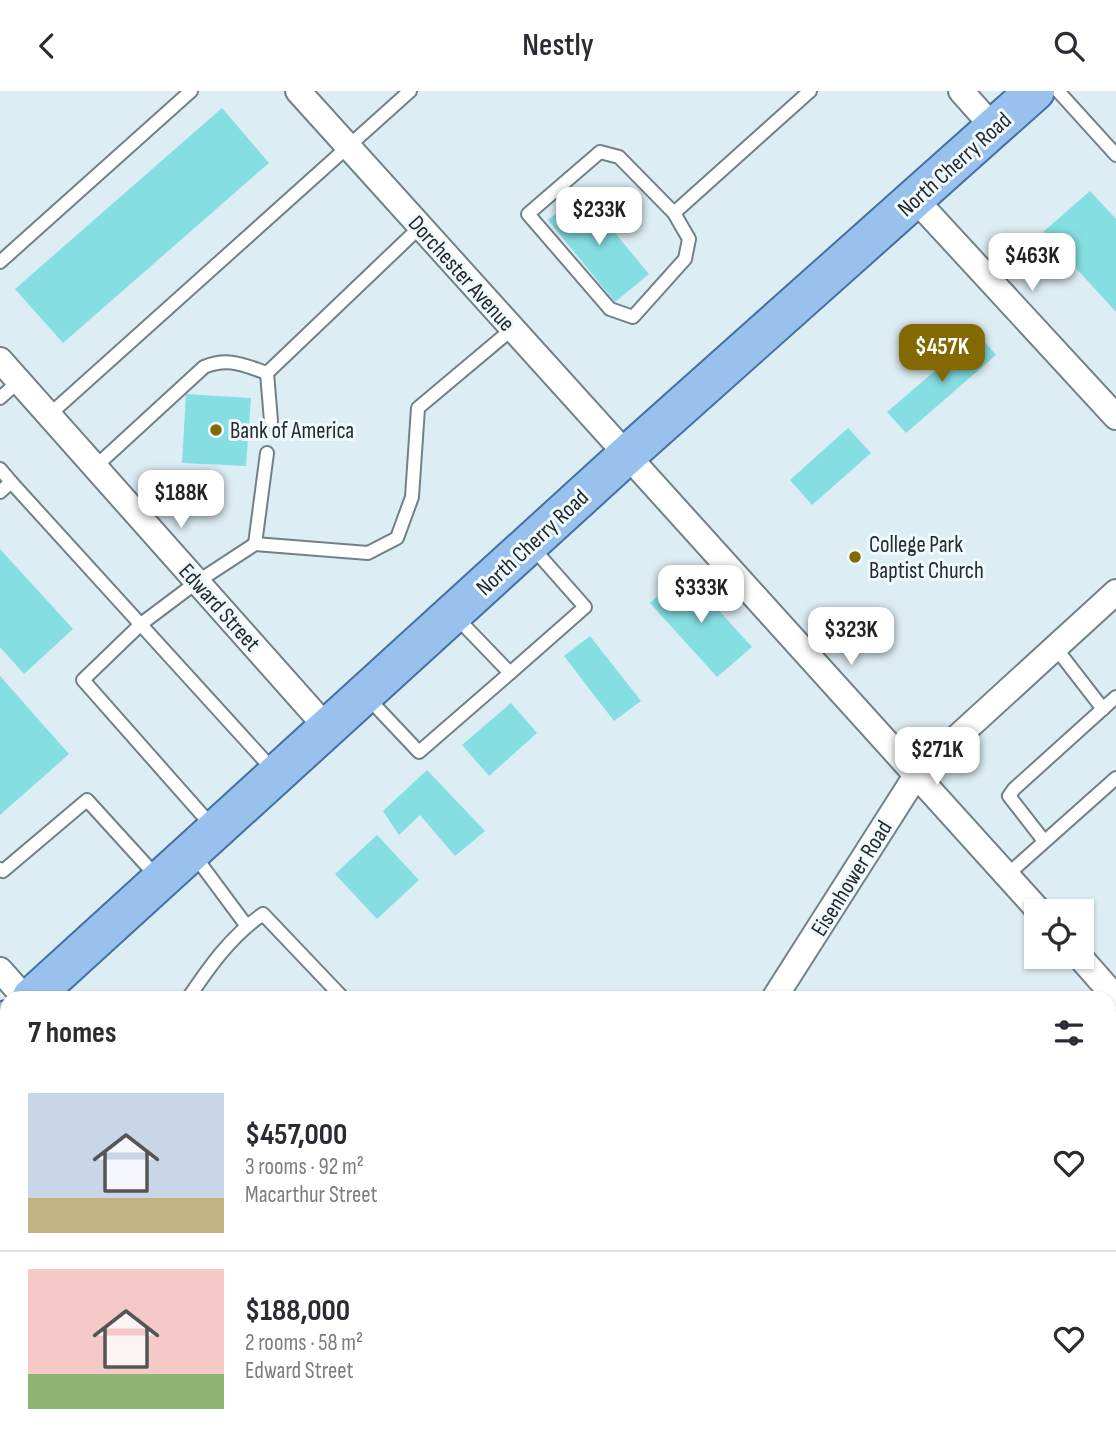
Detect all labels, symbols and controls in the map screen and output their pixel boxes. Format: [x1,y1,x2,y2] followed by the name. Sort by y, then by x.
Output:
[522,26,594,65] text: Nestly
[28,27,66,65] icon: back
[1050,27,1088,65] icon: search
[892,106,1017,223] street label: North Cherry Road
[550,187,648,247] pin: $233K
[572,196,626,224] text: $233K
[402,210,521,337] street label: Dorchester Avenue
[983,233,1081,293] pin: $463K
[1005,242,1059,270] text: $463K
[893,324,991,384] pin: $457K
[915,333,969,361] text: $457K
[230,417,354,445] place label: Bank of America
[208,422,224,438] marker: Bank of America
[132,471,230,530] pin: $188K
[154,479,208,507] text: $188K
[471,484,595,602] street label: North Cherry Road
[869,531,984,585] place label: College Park Baptist Church
[847,549,863,565] marker: College Park Baptist Church
[173,558,266,657] street label: Edward Street
[652,566,750,625] pin: $333K
[674,574,728,602] text: $333K
[802,607,900,667] pin: $323K
[824,616,878,644] text: $323K
[888,727,986,787] pin: $271K
[911,736,963,764] text: $271K
[805,816,898,942] street label: Eisenhower Road
[1024,899,1094,969] map controls
[1024,899,1094,969] button: locate
[1050,1014,1088,1052] icon: filters
[28,1015,116,1051] text: 7 homes
[245,1117,347,1153] text: $457,000
[84,1121,168,1205] icon: home
[1050,1144,1088,1182] icon: heart
[245,1153,364,1181] text: 3 rooms · 92 m²
[245,1181,377,1209] text: Macarthur Street
[245,1293,350,1329] text: $188,000
[84,1297,168,1381] icon: home
[1050,1320,1088,1358] icon: heart
[245,1329,363,1357] text: 2 rooms · 58 m²
[245,1357,353,1385] text: Edward Street

